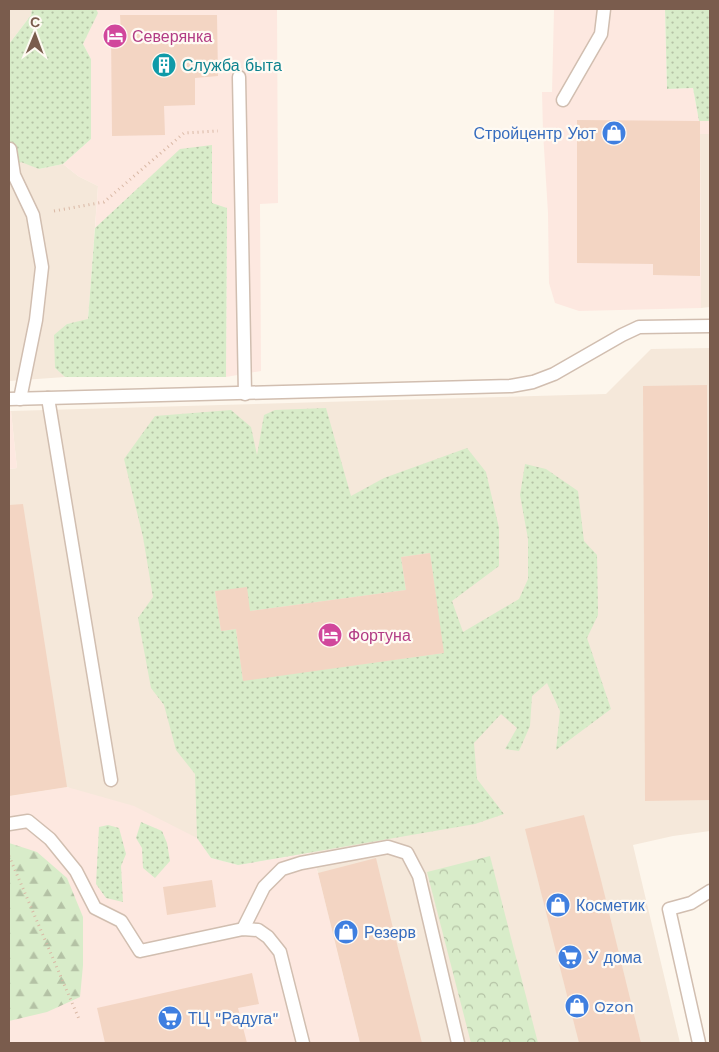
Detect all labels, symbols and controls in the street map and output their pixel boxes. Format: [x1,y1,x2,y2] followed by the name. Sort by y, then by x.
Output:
[10,10,60,60] north arrow
[30,14,40,30] text: С
[102,23,128,49] hotel icon: Северянка
[132,27,212,46] place label: Северянка
[151,52,177,78] building icon: Служба быта
[182,56,282,75] place label: Служба быта
[601,120,627,146] shop icon: Стройцентр Уют
[474,124,597,143] place label: Стройцентр Уют
[317,622,343,648] hotel icon: Фортуна
[348,626,411,645] place label: Фортуна
[545,892,571,918] shop icon: Косметик
[576,896,646,915] place label: Косметик
[333,919,359,945] shop icon: Резерв
[364,923,416,942] place label: Резерв
[557,944,583,970] supermarket icon: У дома
[588,948,642,967] place label: У дома
[564,993,590,1019] shop icon: Ozon
[594,997,634,1016] place label: Ozon
[157,1005,183,1031] supermarket icon: ТЦ "Радуга"
[188,1009,279,1028] place label: ТЦ "Радуга"

